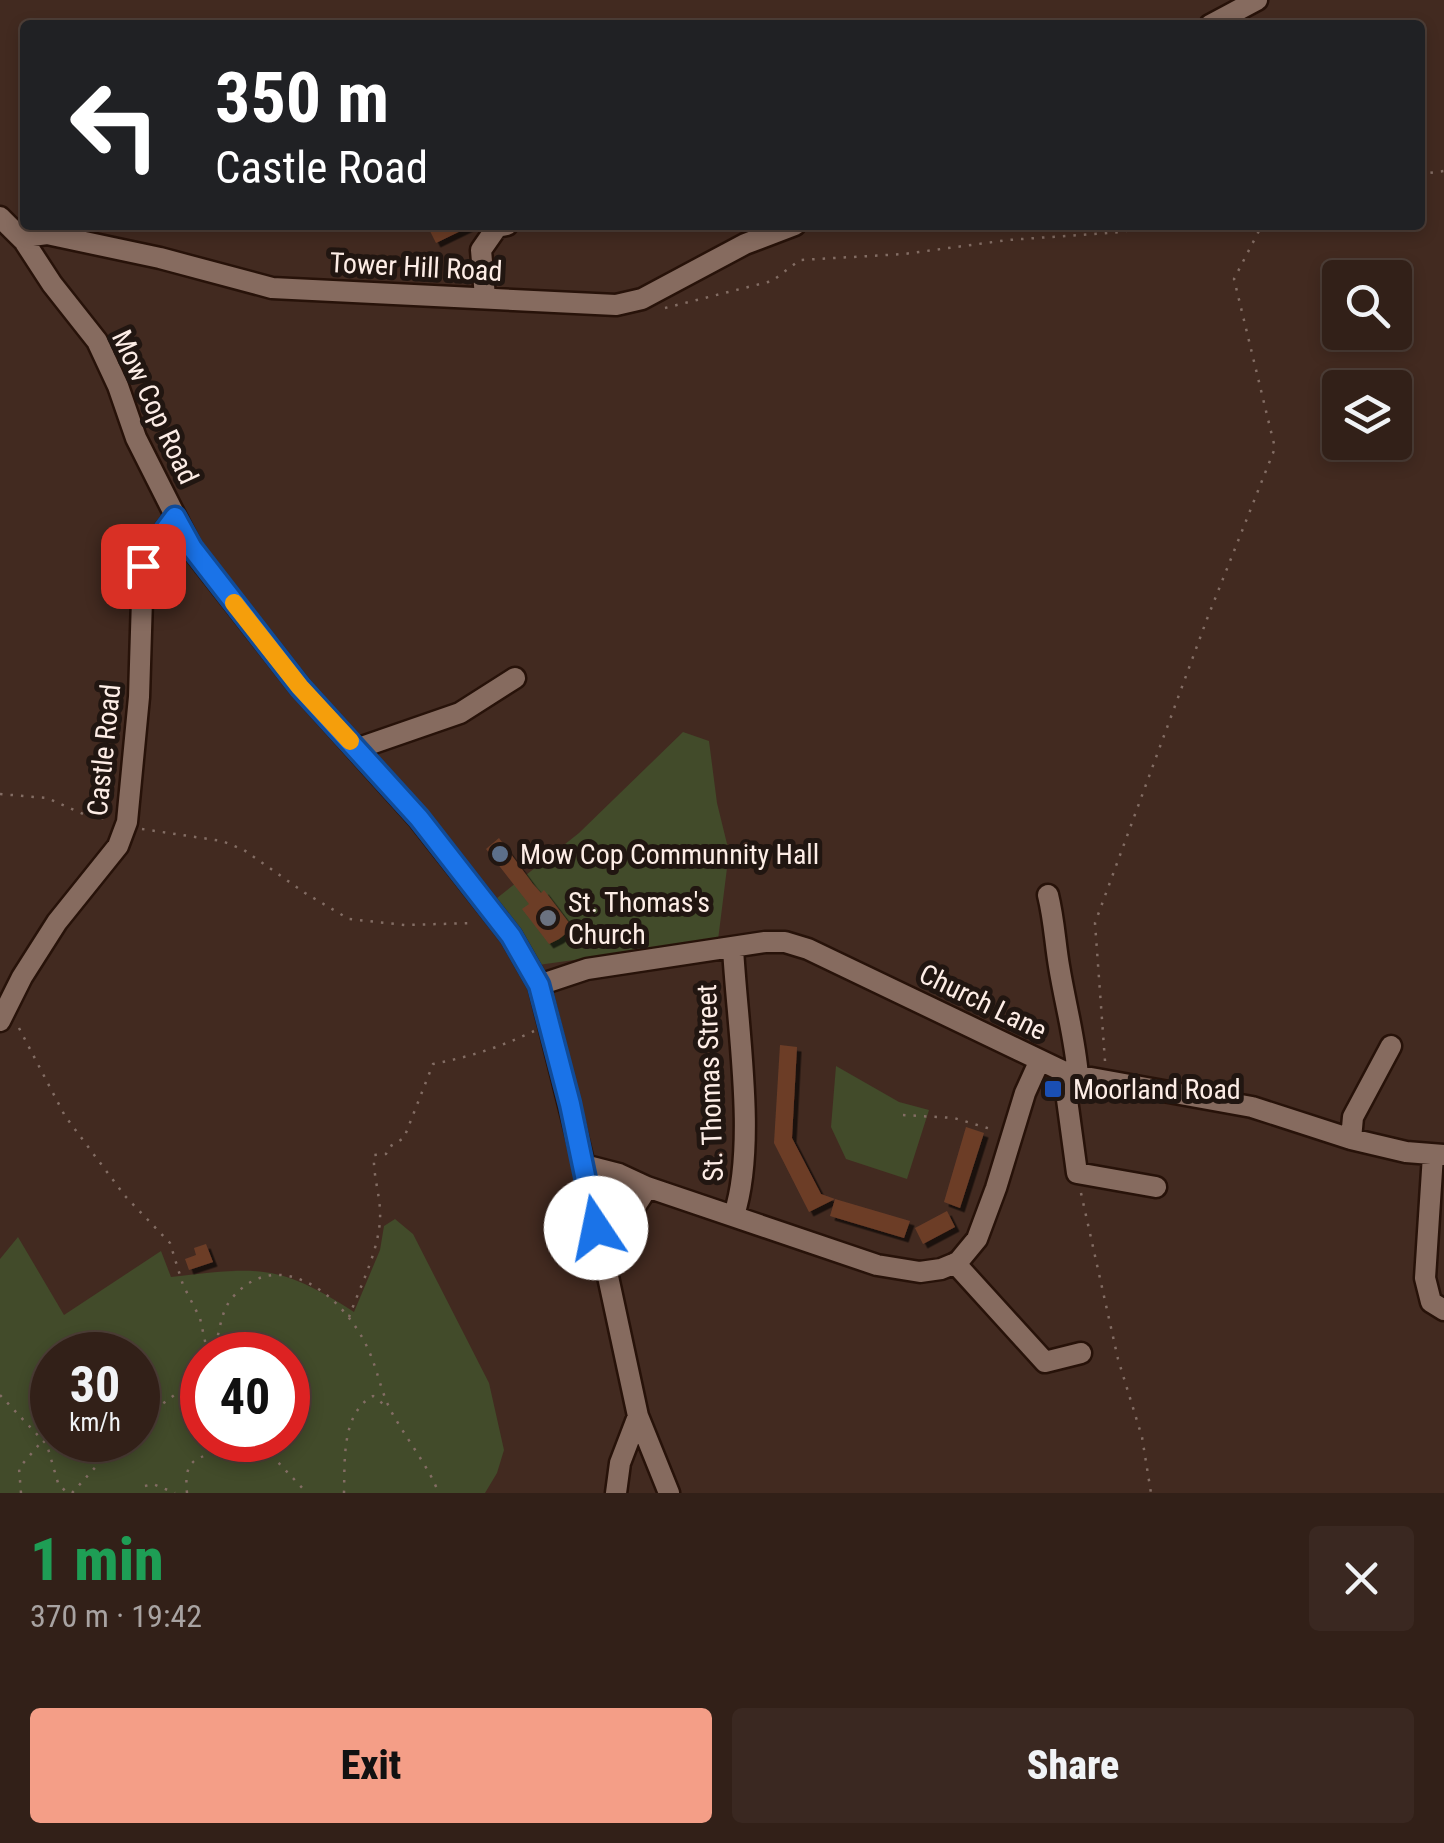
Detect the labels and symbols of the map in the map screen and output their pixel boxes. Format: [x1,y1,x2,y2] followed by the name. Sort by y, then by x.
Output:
[329,246,503,288] street label: Tower Hill Road
[105,325,205,489] street label: Mow Cop Road
[101,524,186,609] pin
[81,682,127,818] street label: Castle Road
[520,838,819,871] place label: Mow Cop Communnity Hall
[489,843,511,865] marker: Mow Cop Communnity Hall
[568,886,710,951] place label: St. Thomas's Church
[537,907,559,929] marker: St. Thomas's Church
[914,957,1052,1047] street label: Church Lane
[690,984,730,1182] street label: St. Thomas Street
[1073,1073,1241,1106] place label: Moorland Road
[1042,1078,1064,1100] marker: Moorland Road
[544,1176,648,1280] position arrow
[180,1332,310,1462] speed limit sign: 40

